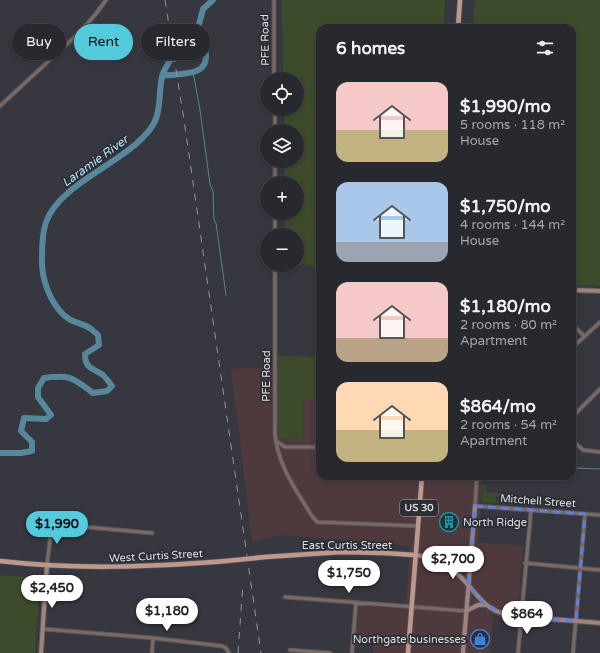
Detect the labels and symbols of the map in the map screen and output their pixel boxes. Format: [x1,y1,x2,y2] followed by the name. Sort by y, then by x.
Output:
[258,14,272,66] street label: PFE Road
[59,132,132,190] water label: Laramie River
[260,350,273,402] street label: PFE Road
[500,492,576,510] street label: Mitchell Street
[400,500,438,516] road number: US 30
[24,511,90,545] pin: $1,990
[438,511,460,533] building icon: North Ridge
[463,516,527,529] place label: North Ridge
[302,539,392,552] street label: East Curtis Street
[420,546,486,580] pin: $2,700
[109,547,203,565] street label: West Curtis Street
[316,560,382,594] pin: $1,750
[19,575,85,609] pin: $2,450
[134,598,200,632] pin: $1,180
[503,601,551,635] pin: $864
[469,628,491,650] shop icon: Northgate businesses
[353,633,466,646] place label: Northgate businesses

